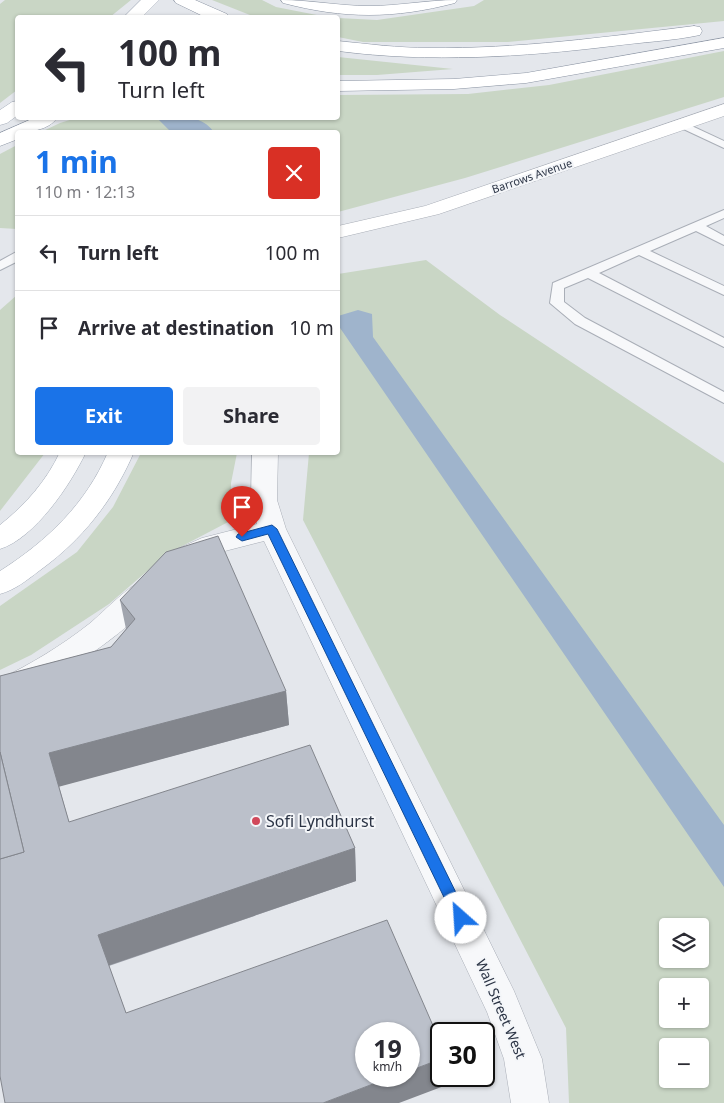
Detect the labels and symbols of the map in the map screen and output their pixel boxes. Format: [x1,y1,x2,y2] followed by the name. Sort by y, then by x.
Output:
[490,155,574,196] street label: Barrows Avenue
[221,486,263,537] pin
[266,810,375,832] place label: Sofi Lyndhurst
[250,815,262,827] marker: Sofi Lyndhurst
[434,891,486,943] position arrow
[472,956,531,1062] street label: Wall Street West
[430,1022,495,1087] speed limit sign: 30

